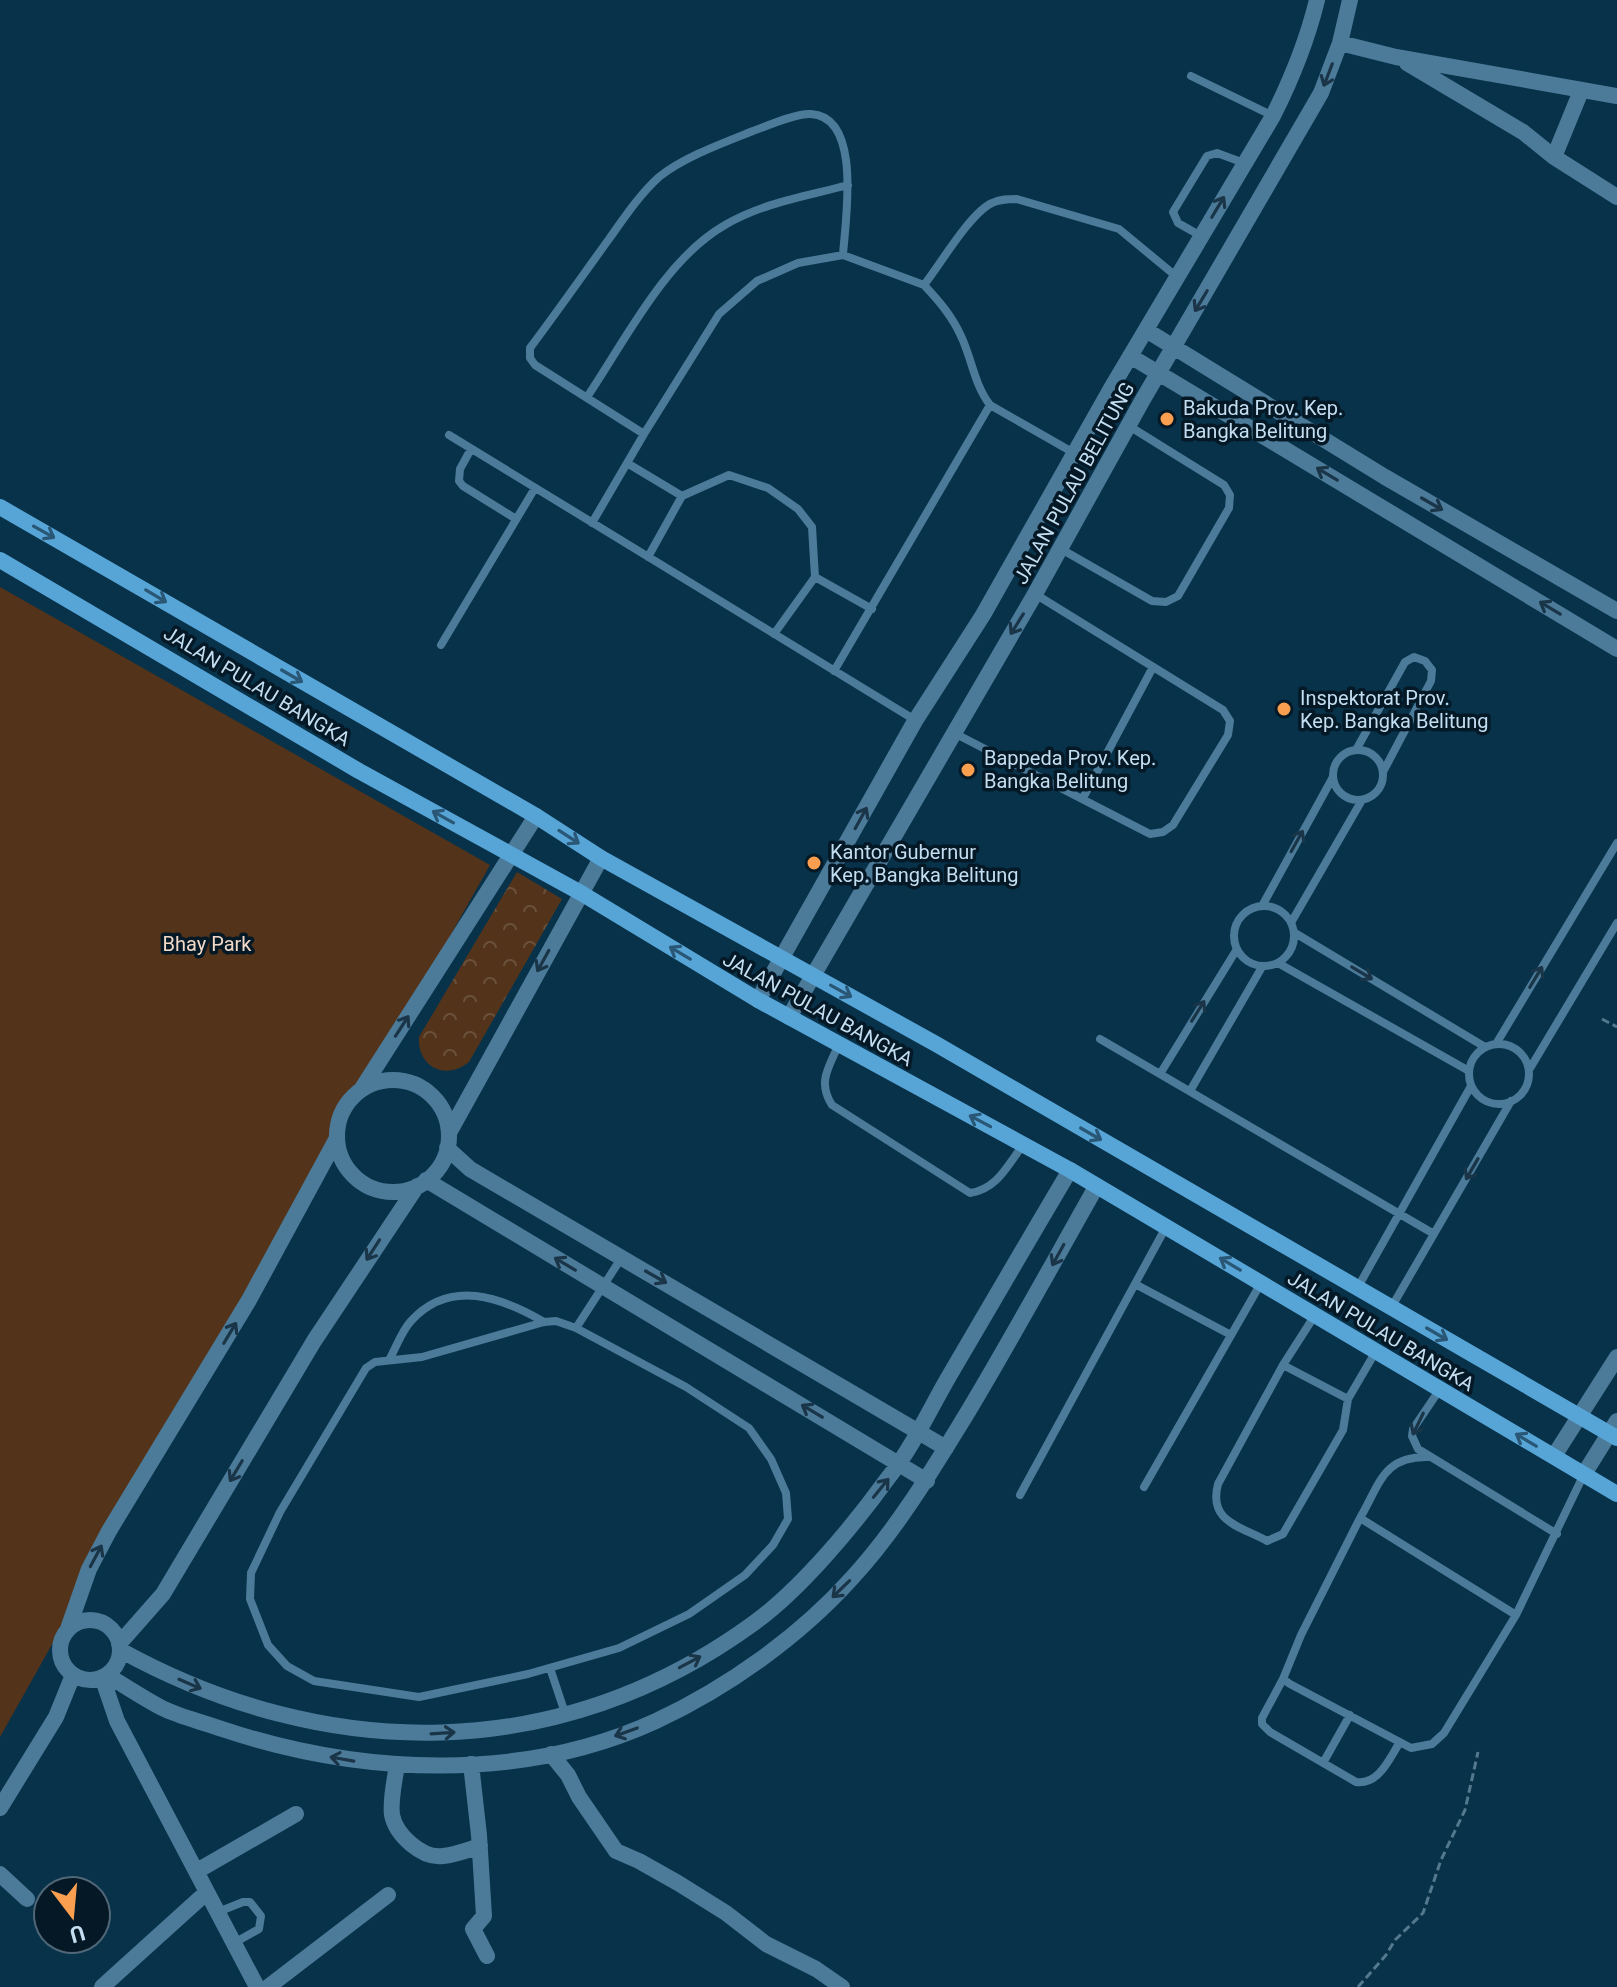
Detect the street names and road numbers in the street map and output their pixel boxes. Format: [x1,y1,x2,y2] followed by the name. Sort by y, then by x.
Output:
[1008,378,1140,588] street label: JALAN PULAU BELITUNG
[159,621,355,751] street label: JALAN PULAU BANGKA
[719,947,917,1071] street label: JALAN PULAU BANGKA
[1283,1266,1479,1396] street label: JALAN PULAU BANGKA

